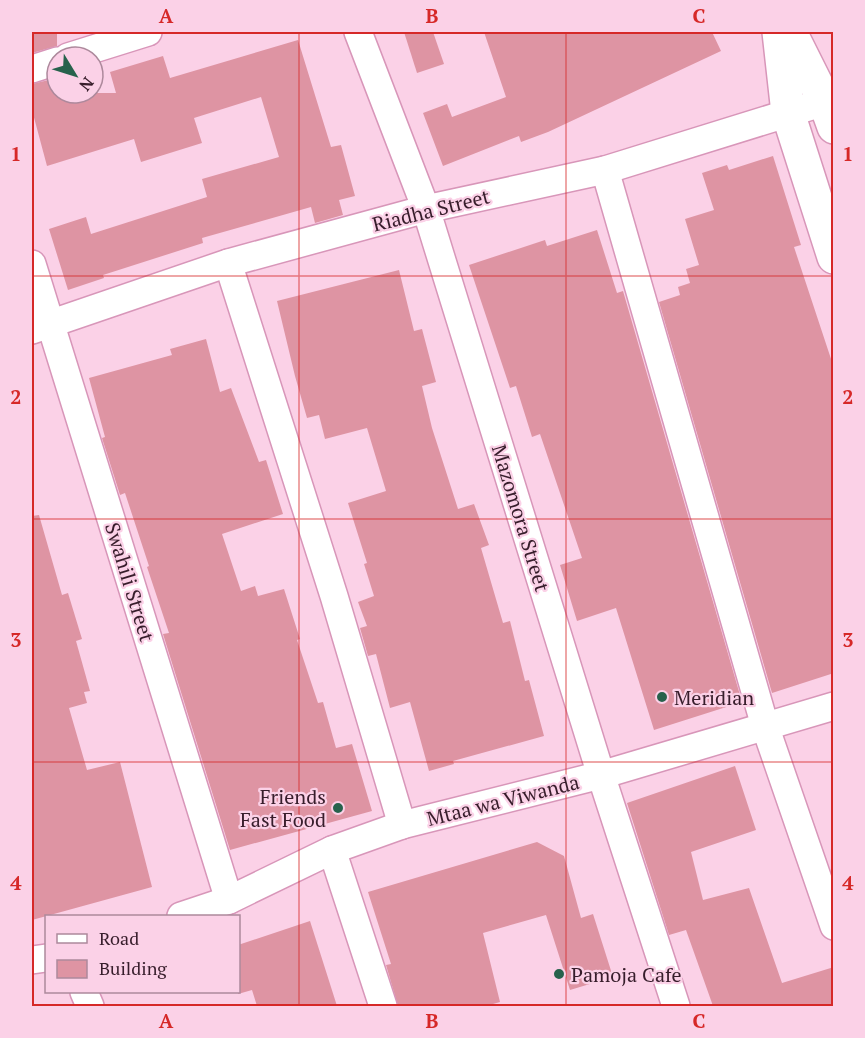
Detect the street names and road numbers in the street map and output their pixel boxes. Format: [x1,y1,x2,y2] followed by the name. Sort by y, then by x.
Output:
[370,182,493,238] street label: Riadha Street
[486,441,556,595] street label: Mazomora Street
[99,519,161,646] street label: Swahili Street
[424,768,582,832] street label: Mtaa wa Viwanda

